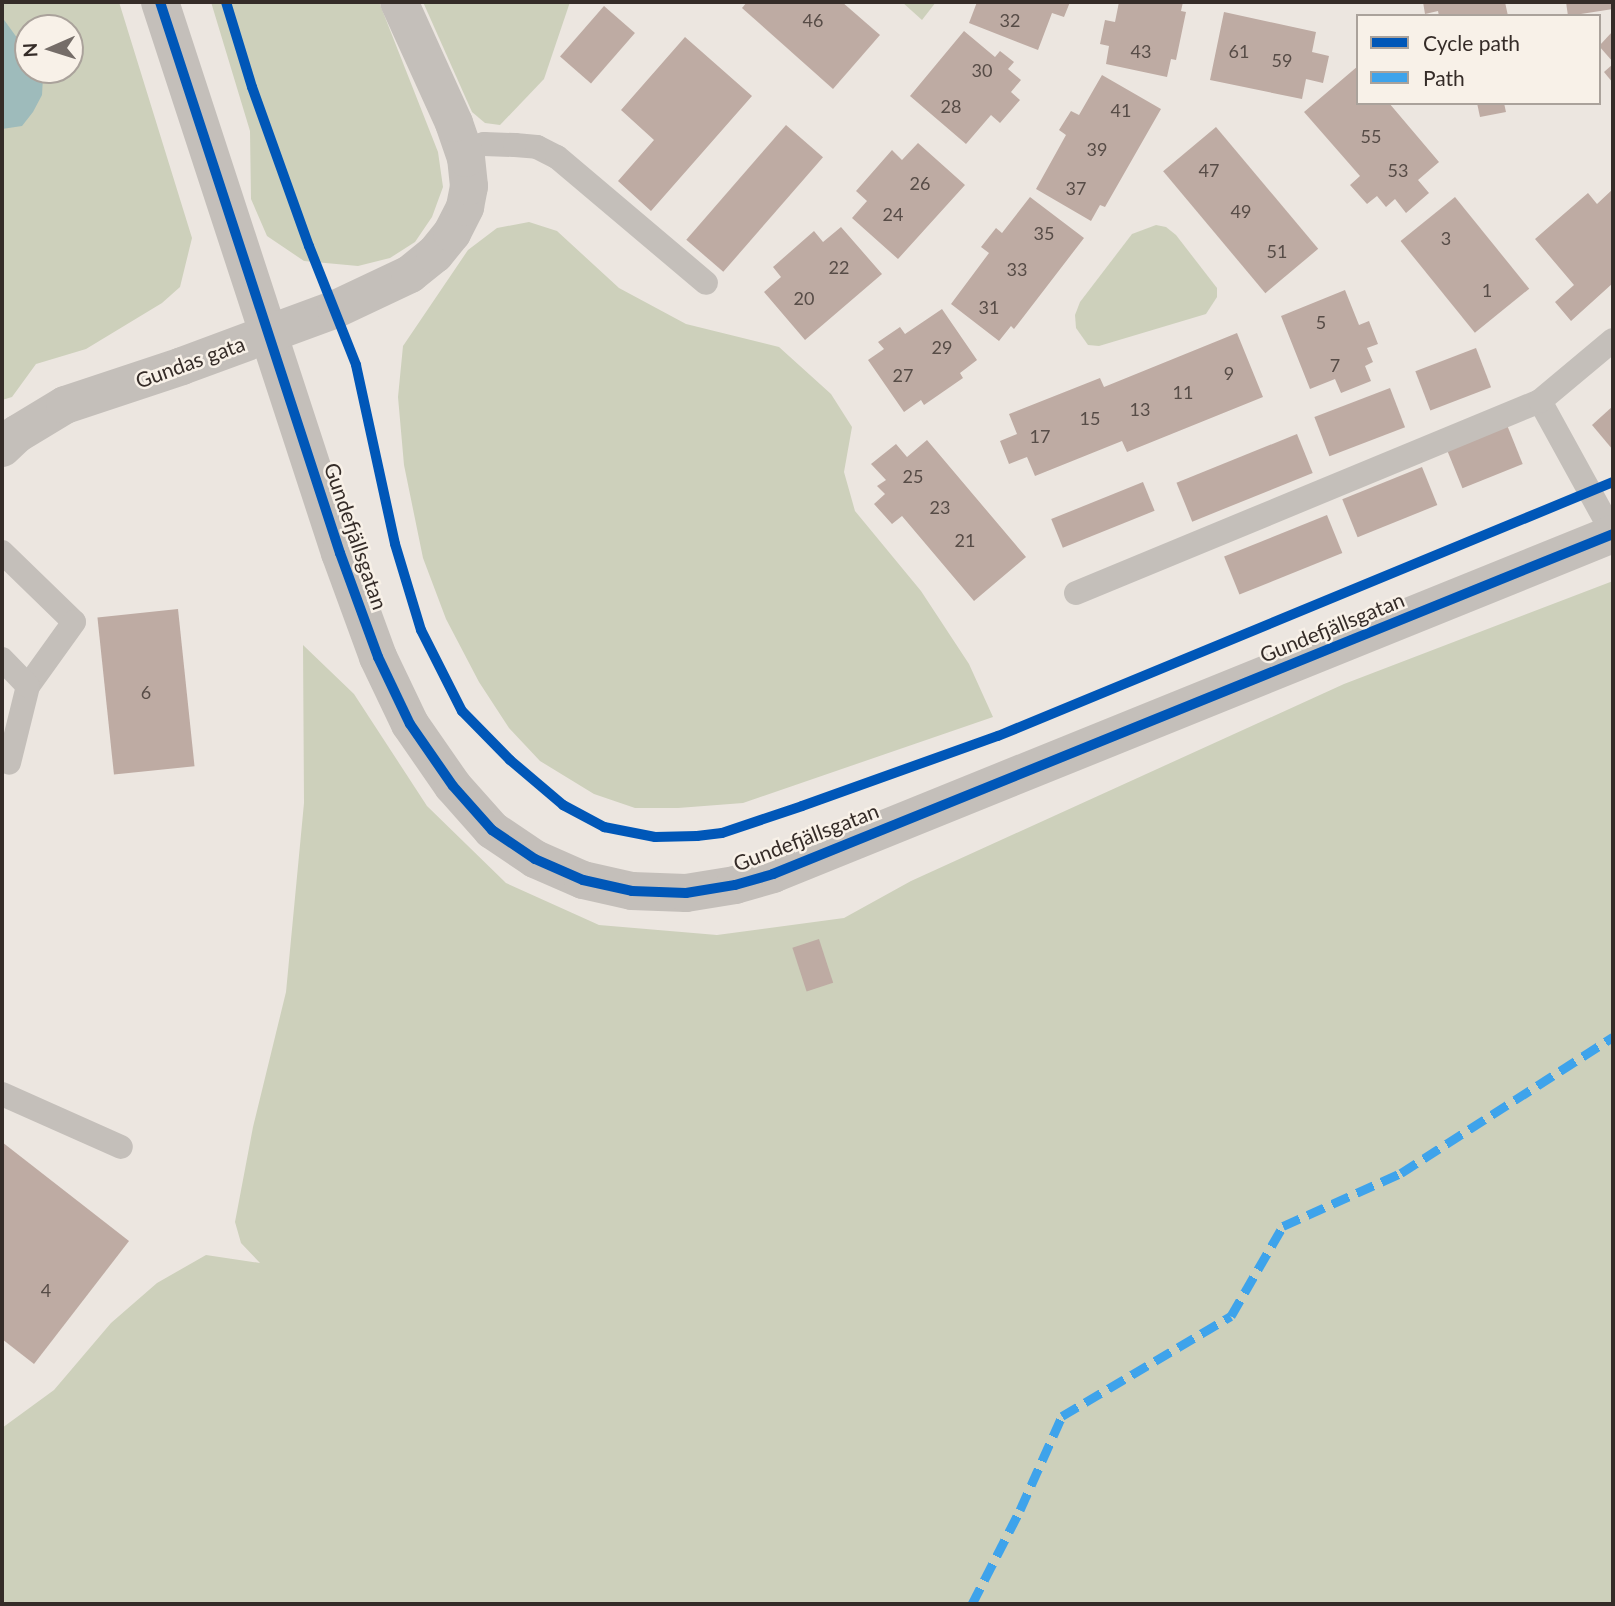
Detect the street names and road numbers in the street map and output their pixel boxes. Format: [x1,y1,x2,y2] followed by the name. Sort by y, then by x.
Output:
[132,331,248,393] street label: Gundas gata
[319,459,393,613] street label: Gundefjällsgatan
[1256,587,1408,667] street label: Gundefjällsgatan
[730,798,882,876] street label: Gundefjällsgatan

